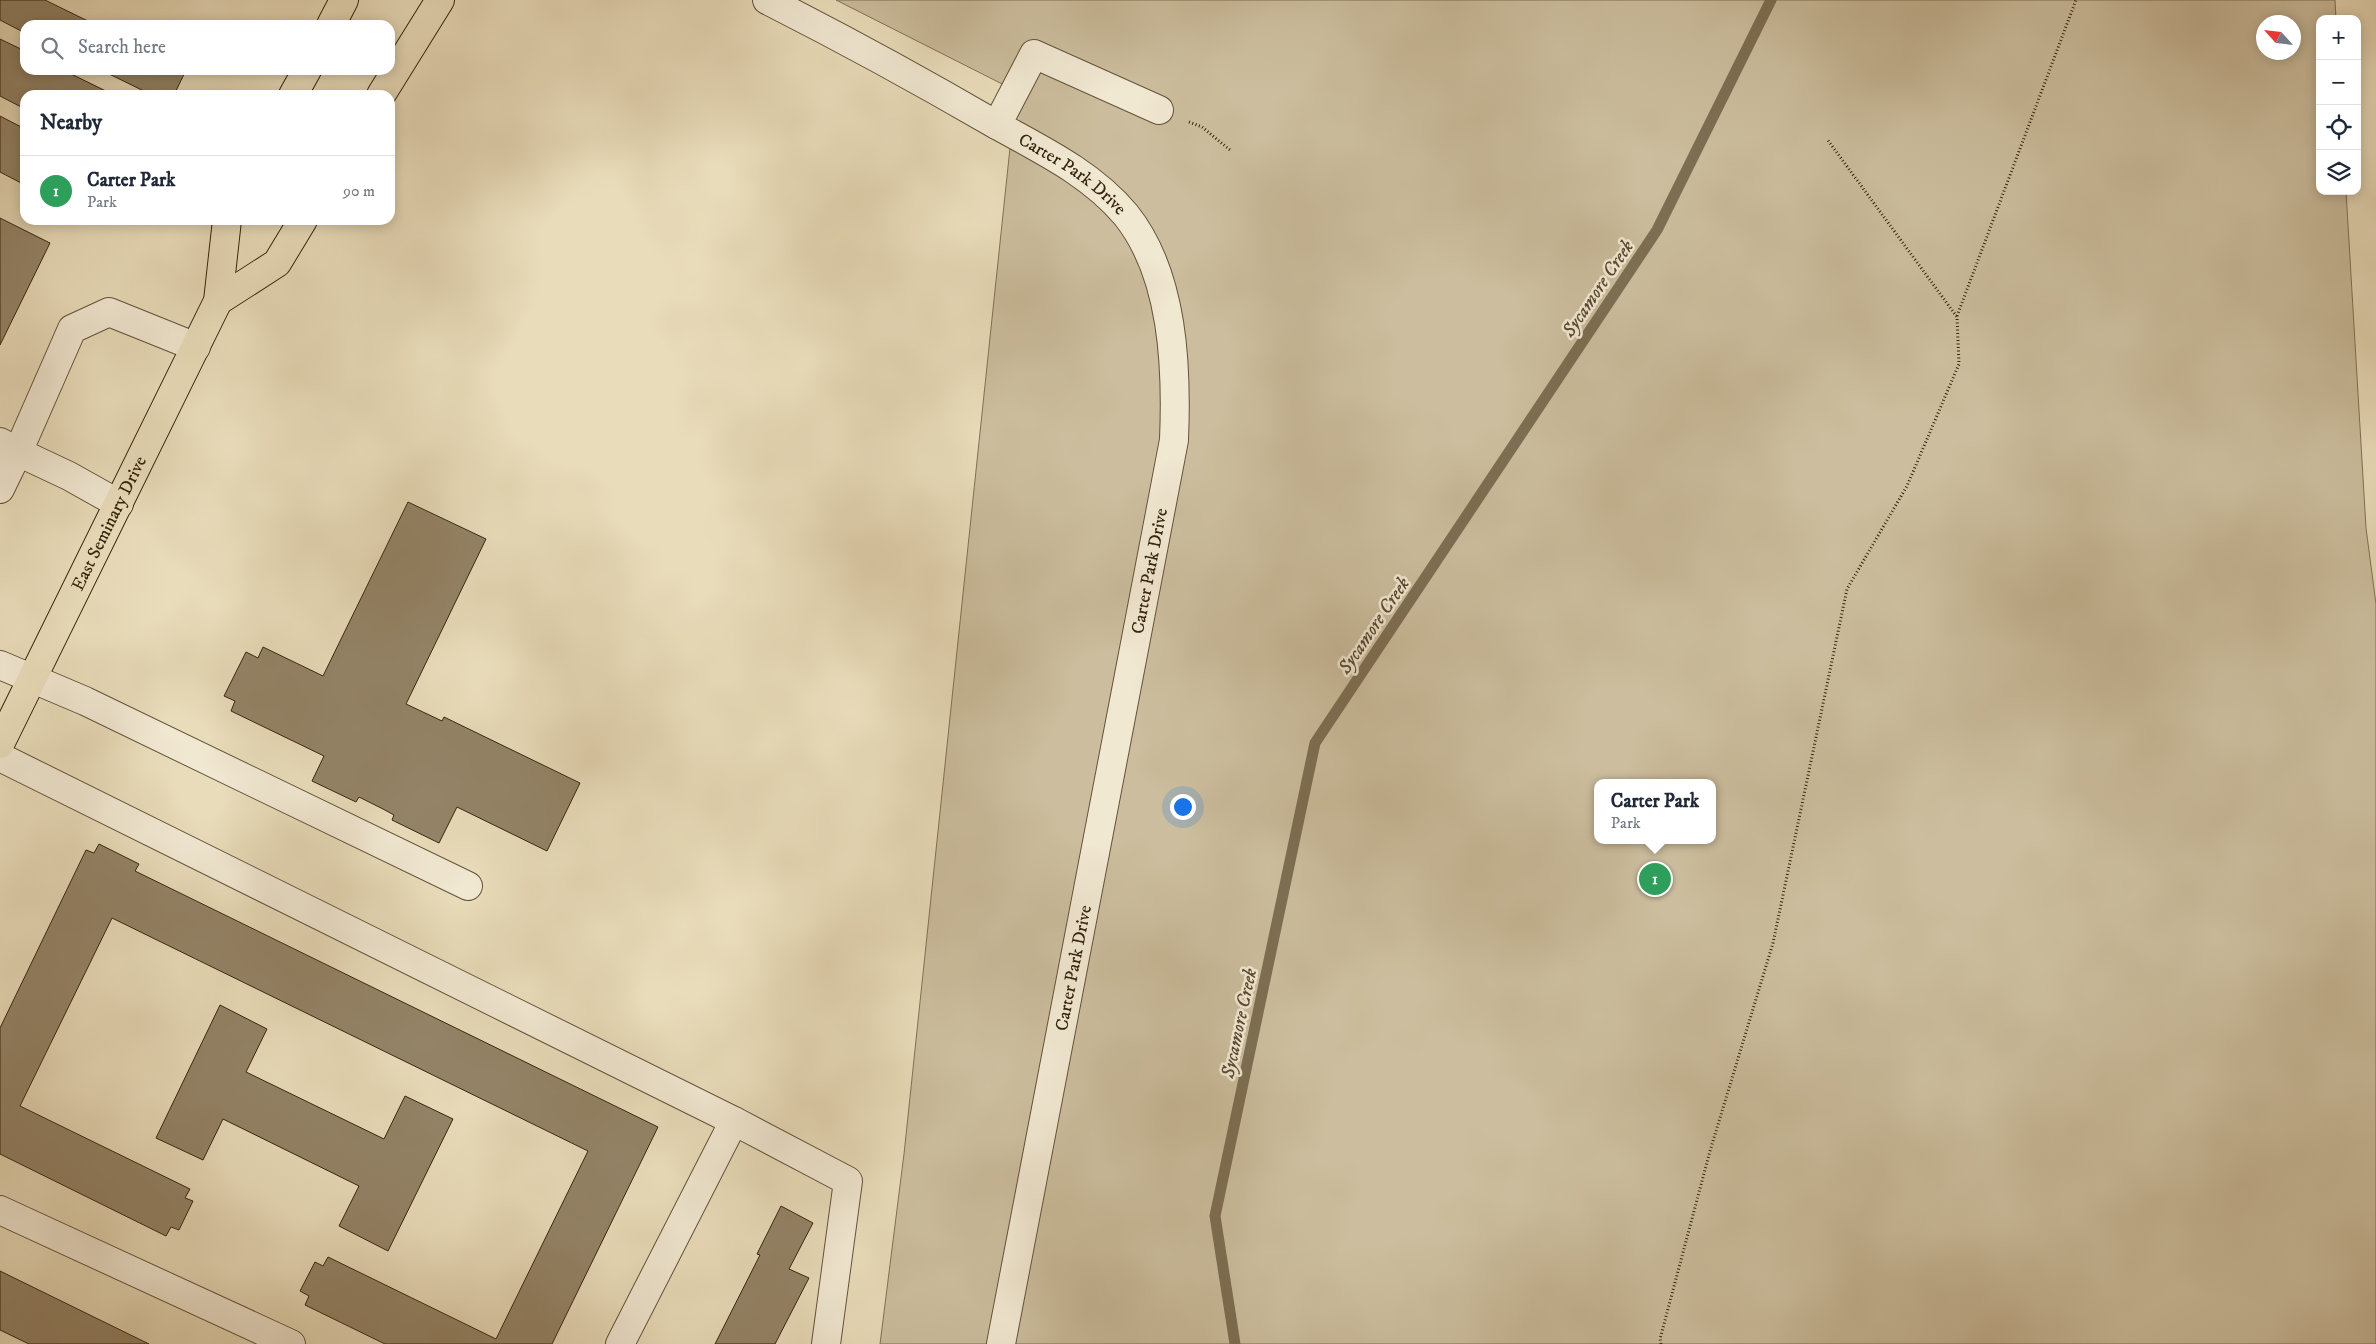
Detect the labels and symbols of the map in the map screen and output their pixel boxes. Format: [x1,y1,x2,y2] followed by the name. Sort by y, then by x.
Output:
[2256,15,2301,60] north arrow
[1014,129,1131,220] street label: Carter Park Drive
[1557,236,1639,342] water label: Sycamore Creek
[67,453,152,595] street label: East Seminary Drive
[1127,506,1173,636] street label: Carter Park Drive
[1333,573,1415,679] water label: Sycamore Creek
[1170,794,1196,820] your location
[1639,860,1671,898] pin: 1
[1051,903,1097,1033] street label: Carter Park Drive
[1216,966,1262,1081] water label: Sycamore Creek

